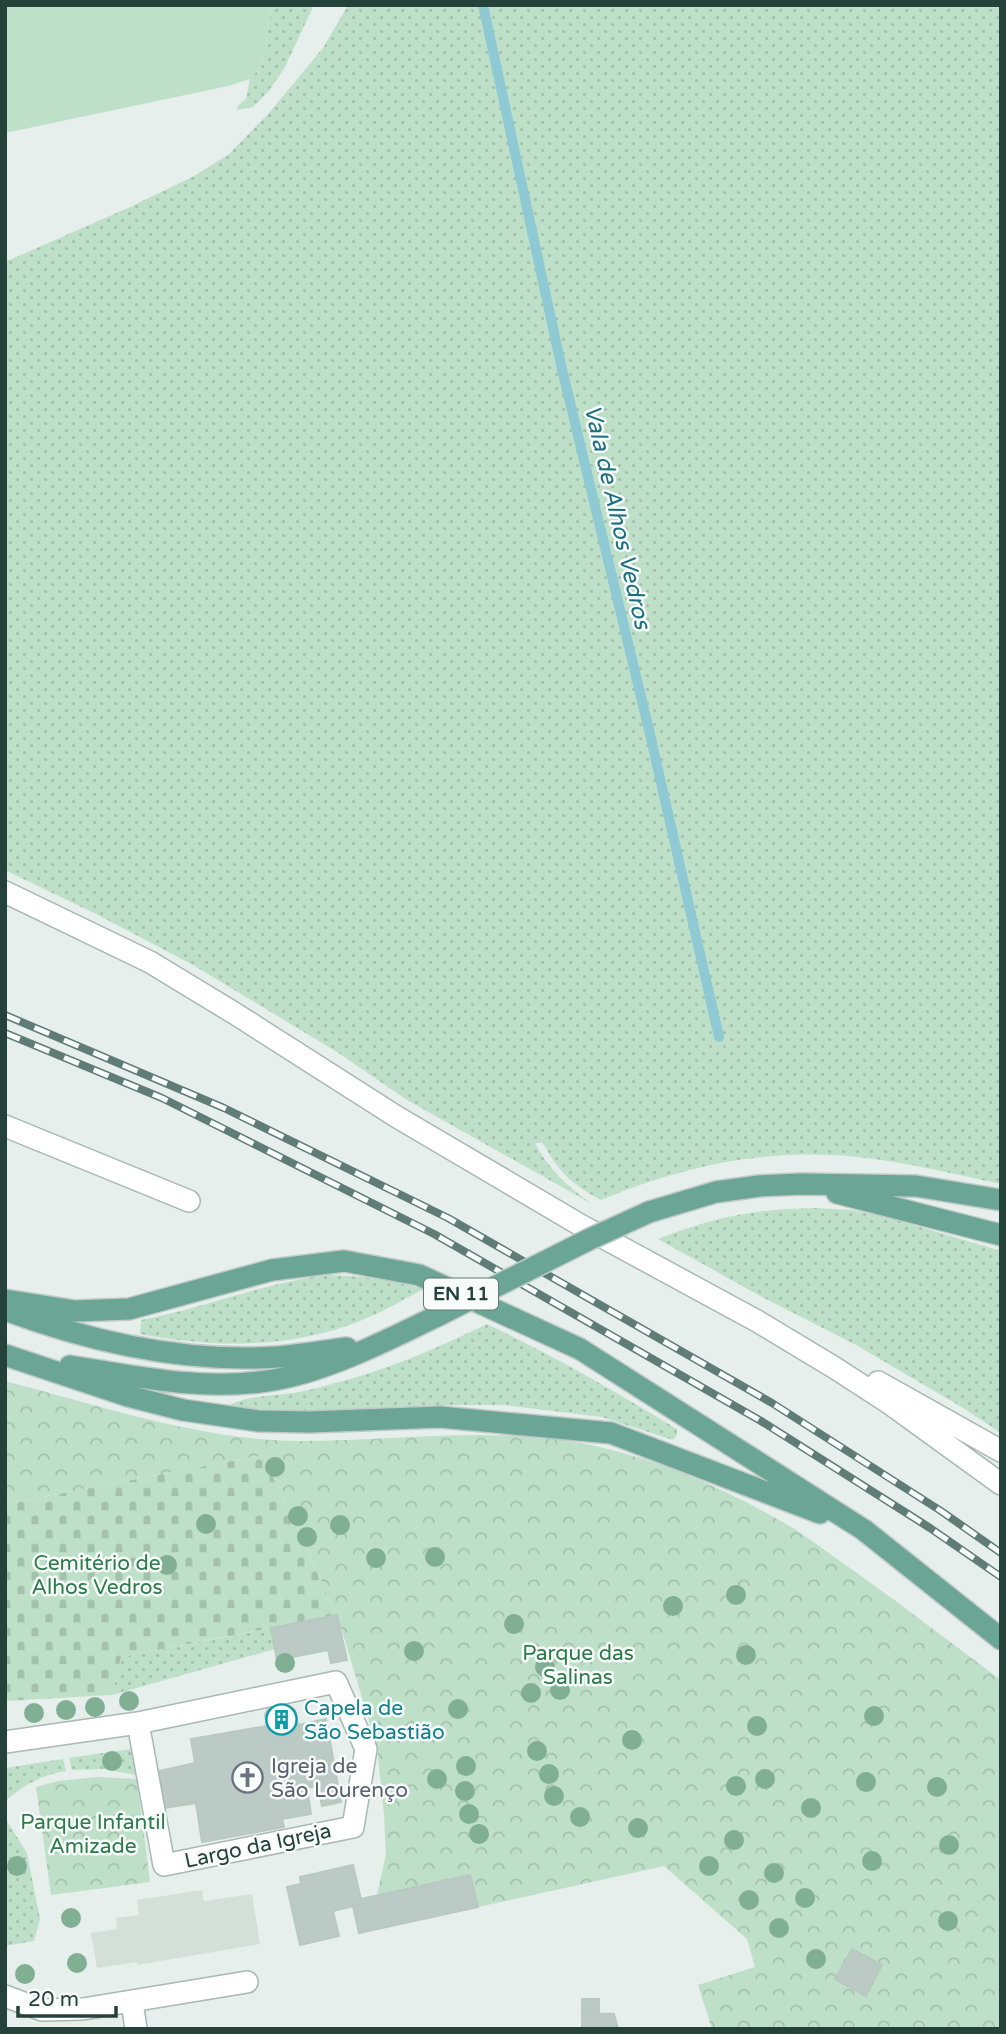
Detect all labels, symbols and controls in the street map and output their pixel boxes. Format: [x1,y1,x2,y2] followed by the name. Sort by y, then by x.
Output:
[578,402,657,634] water label: Vala de Alhos Vedros
[424,1278,498,1310] road number: EN 11
[32,1551,163,1600] park label: Cemitério de Alhos Vedros
[522,1641,634,1690] park label: Parque das Salinas
[304,1696,445,1745] place label: Capela de São Sebastião
[264,1703,298,1737] building icon: Capela de São Sebastião
[271,1754,408,1803] place label: Igreja de São Lourenço
[231,1761,265,1795] church icon: Igreja de São Lourenço
[20,1810,166,1859] park label: Parque Infantil Amizade
[182,1818,334,1874] street label: Largo da Igreja
[18,1974,116,2018] scale bar
[28,1987,79,2012] text: 20 m

